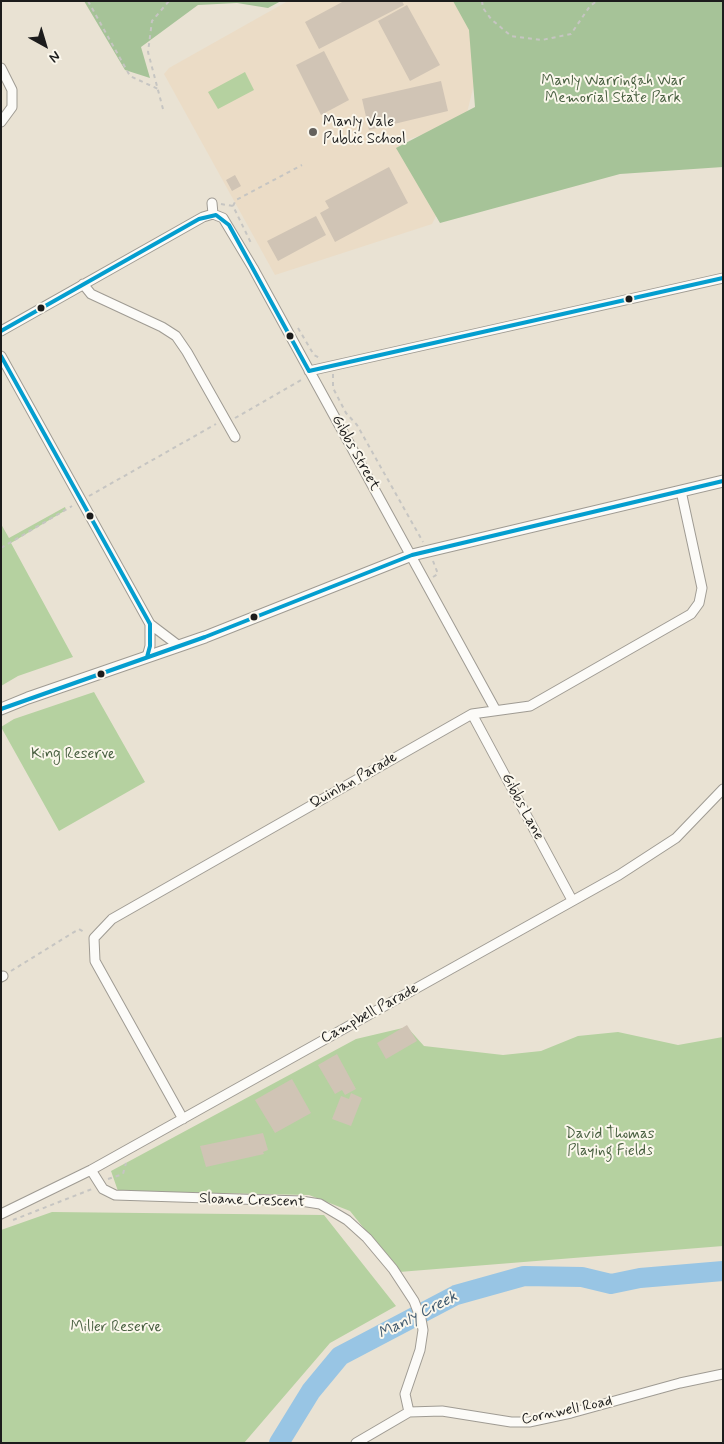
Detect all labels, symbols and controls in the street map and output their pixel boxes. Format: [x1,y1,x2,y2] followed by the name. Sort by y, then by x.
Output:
[20,20,70,70] north arrow
[45,47,64,67] text: N
[541,73,685,108] park label: Manly Warringah War Memorial State Park
[323,114,406,149] place label: Manly Vale Public School
[307,126,319,138] marker: Manly Vale Public School
[624,294,634,304] unlabelled marker
[36,303,46,313] unlabelled marker
[285,331,295,341] unlabelled marker
[327,412,383,494] street label: Gibbs Street
[85,511,95,521] unlabelled marker
[249,612,259,622] unlabelled marker
[96,669,106,679] unlabelled marker
[31,746,115,764] park label: King Reserve
[307,749,401,813] street label: Quinlan Parade
[497,771,547,843] street label: Gibbs Lane
[318,980,422,1048] street label: Campbell Parade
[566,1126,654,1161] park label: David Thomas Playing Fields
[199,1190,305,1212] street label: Sloane Crescent
[375,1288,461,1344] water label: Manly Creek
[70,1319,162,1337] park label: Miller Reserve
[520,1393,614,1429] street label: Cornwell Road

